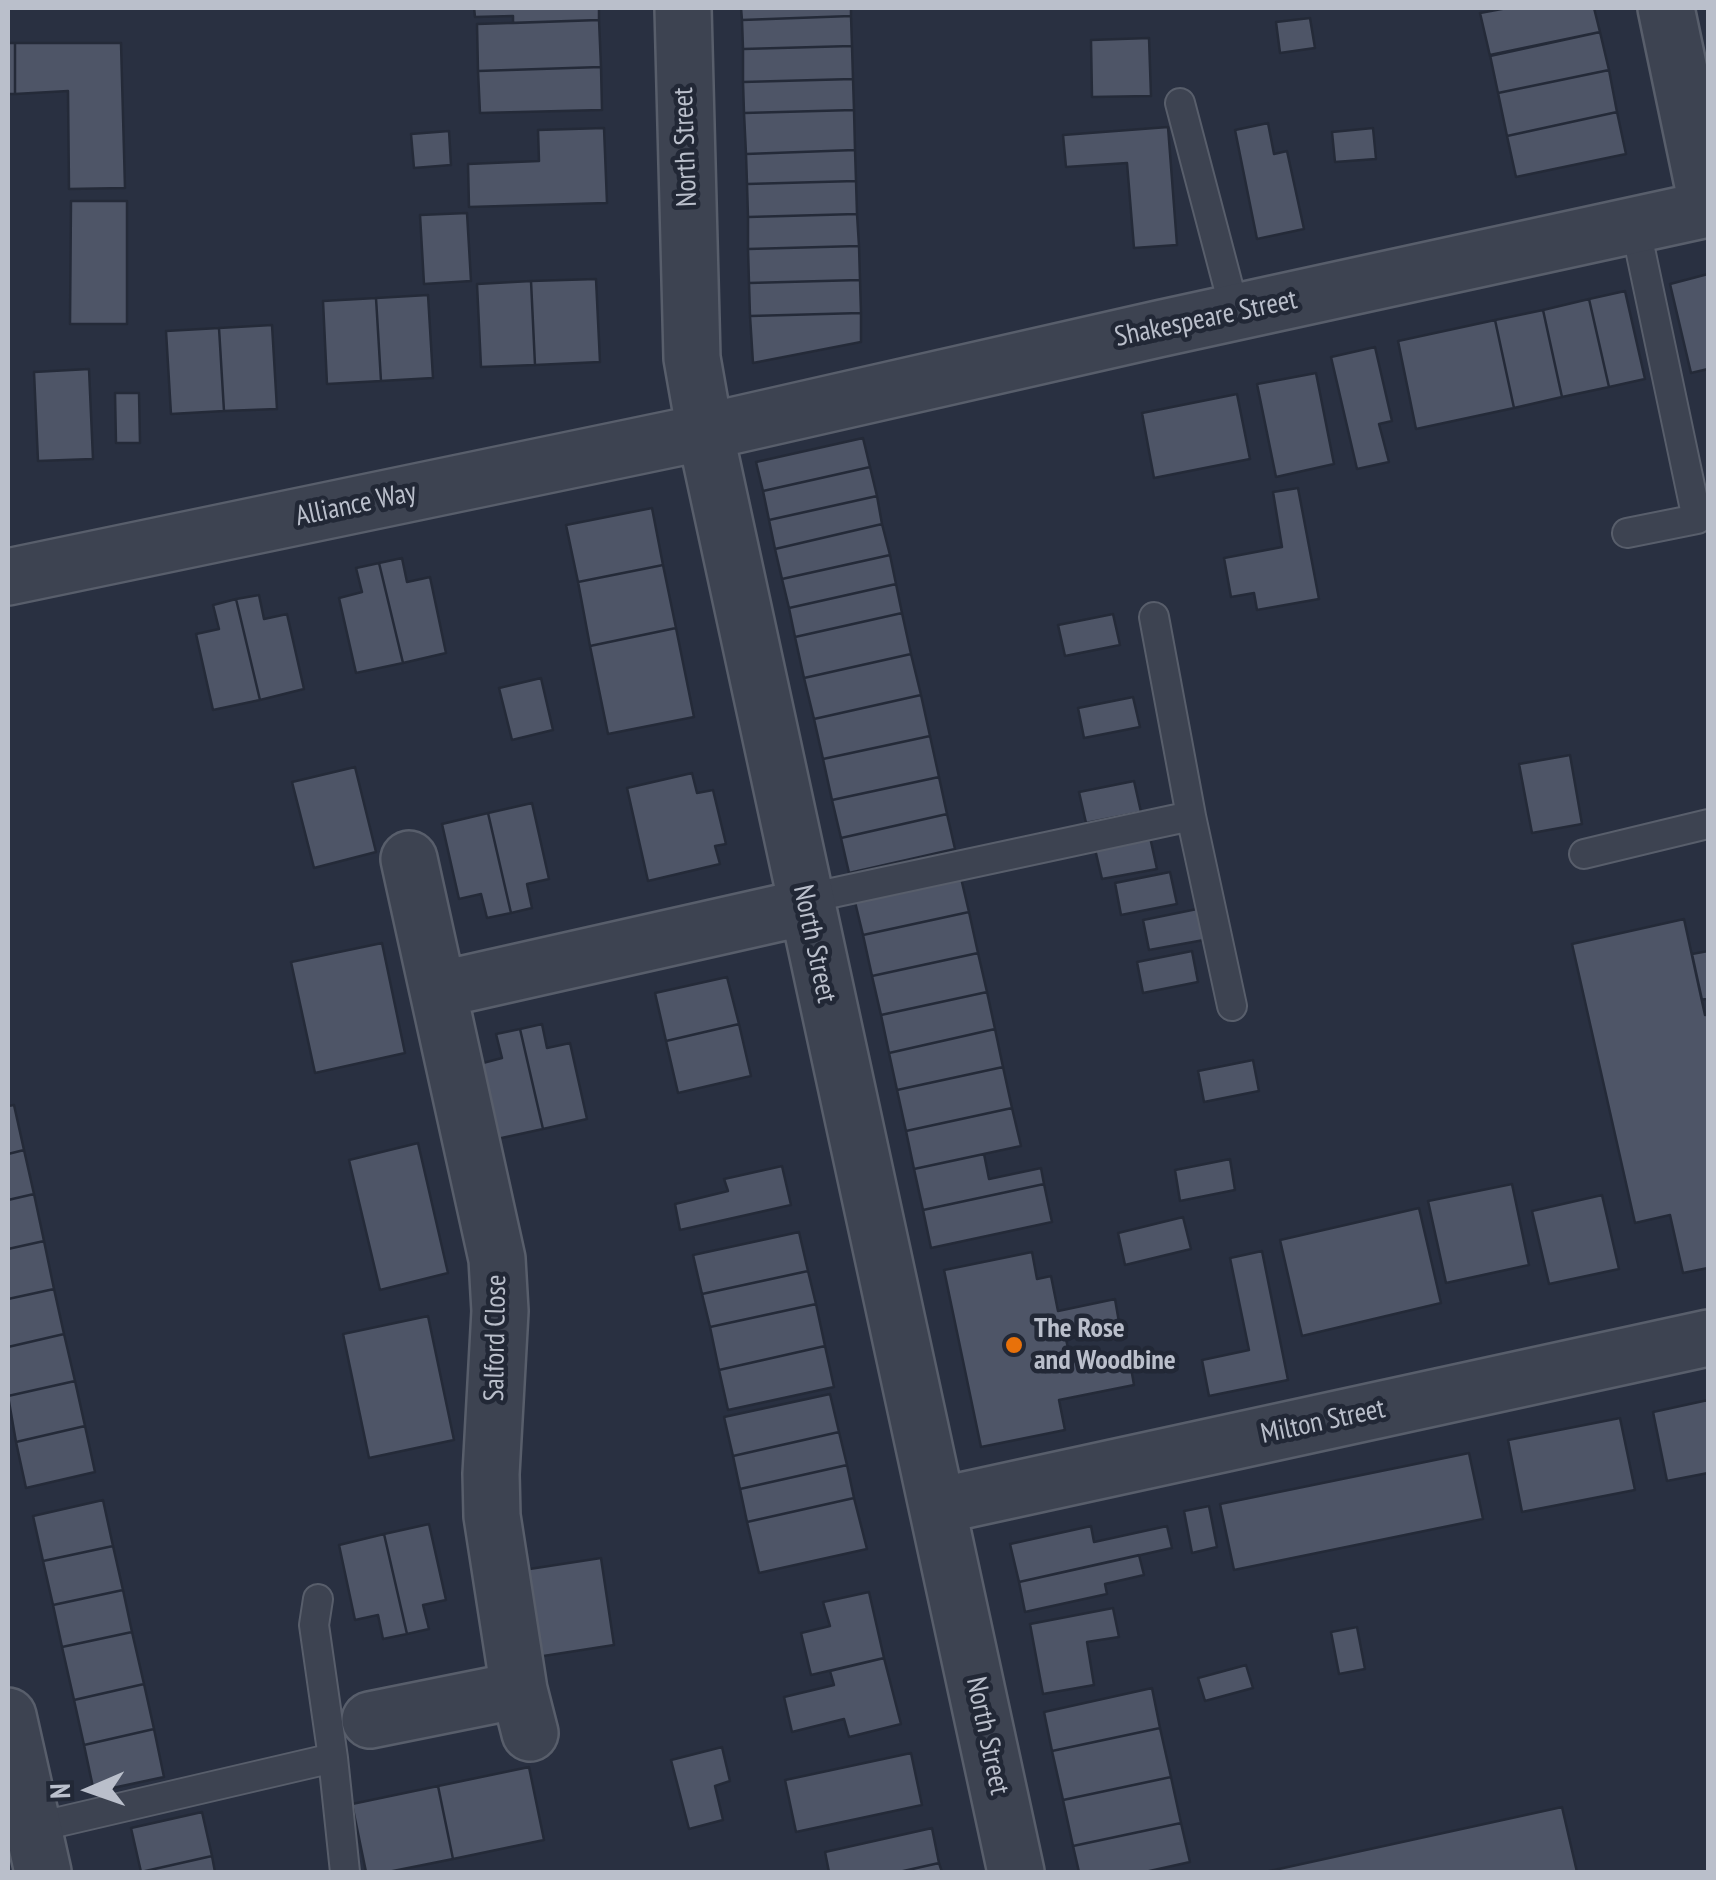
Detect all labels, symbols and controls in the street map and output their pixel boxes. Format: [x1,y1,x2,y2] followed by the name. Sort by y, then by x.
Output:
[667,87,705,207] street label: North Street
[1112,283,1300,355] street label: Shakespeare Street
[293,476,419,534] street label: Alliance Way
[785,882,843,1006] street label: North Street
[478,1274,514,1402] street label: Salford Close
[1034,1312,1176,1378] place label: The Rose and Woodbine
[1003,1334,1025,1356] marker: The Rose and Woodbine
[1258,1392,1388,1452] street label: Milton Street
[958,1674,1016,1798] street label: North Street
[40,1740,140,1840] north arrow
[41,1783,78,1799] text: N

